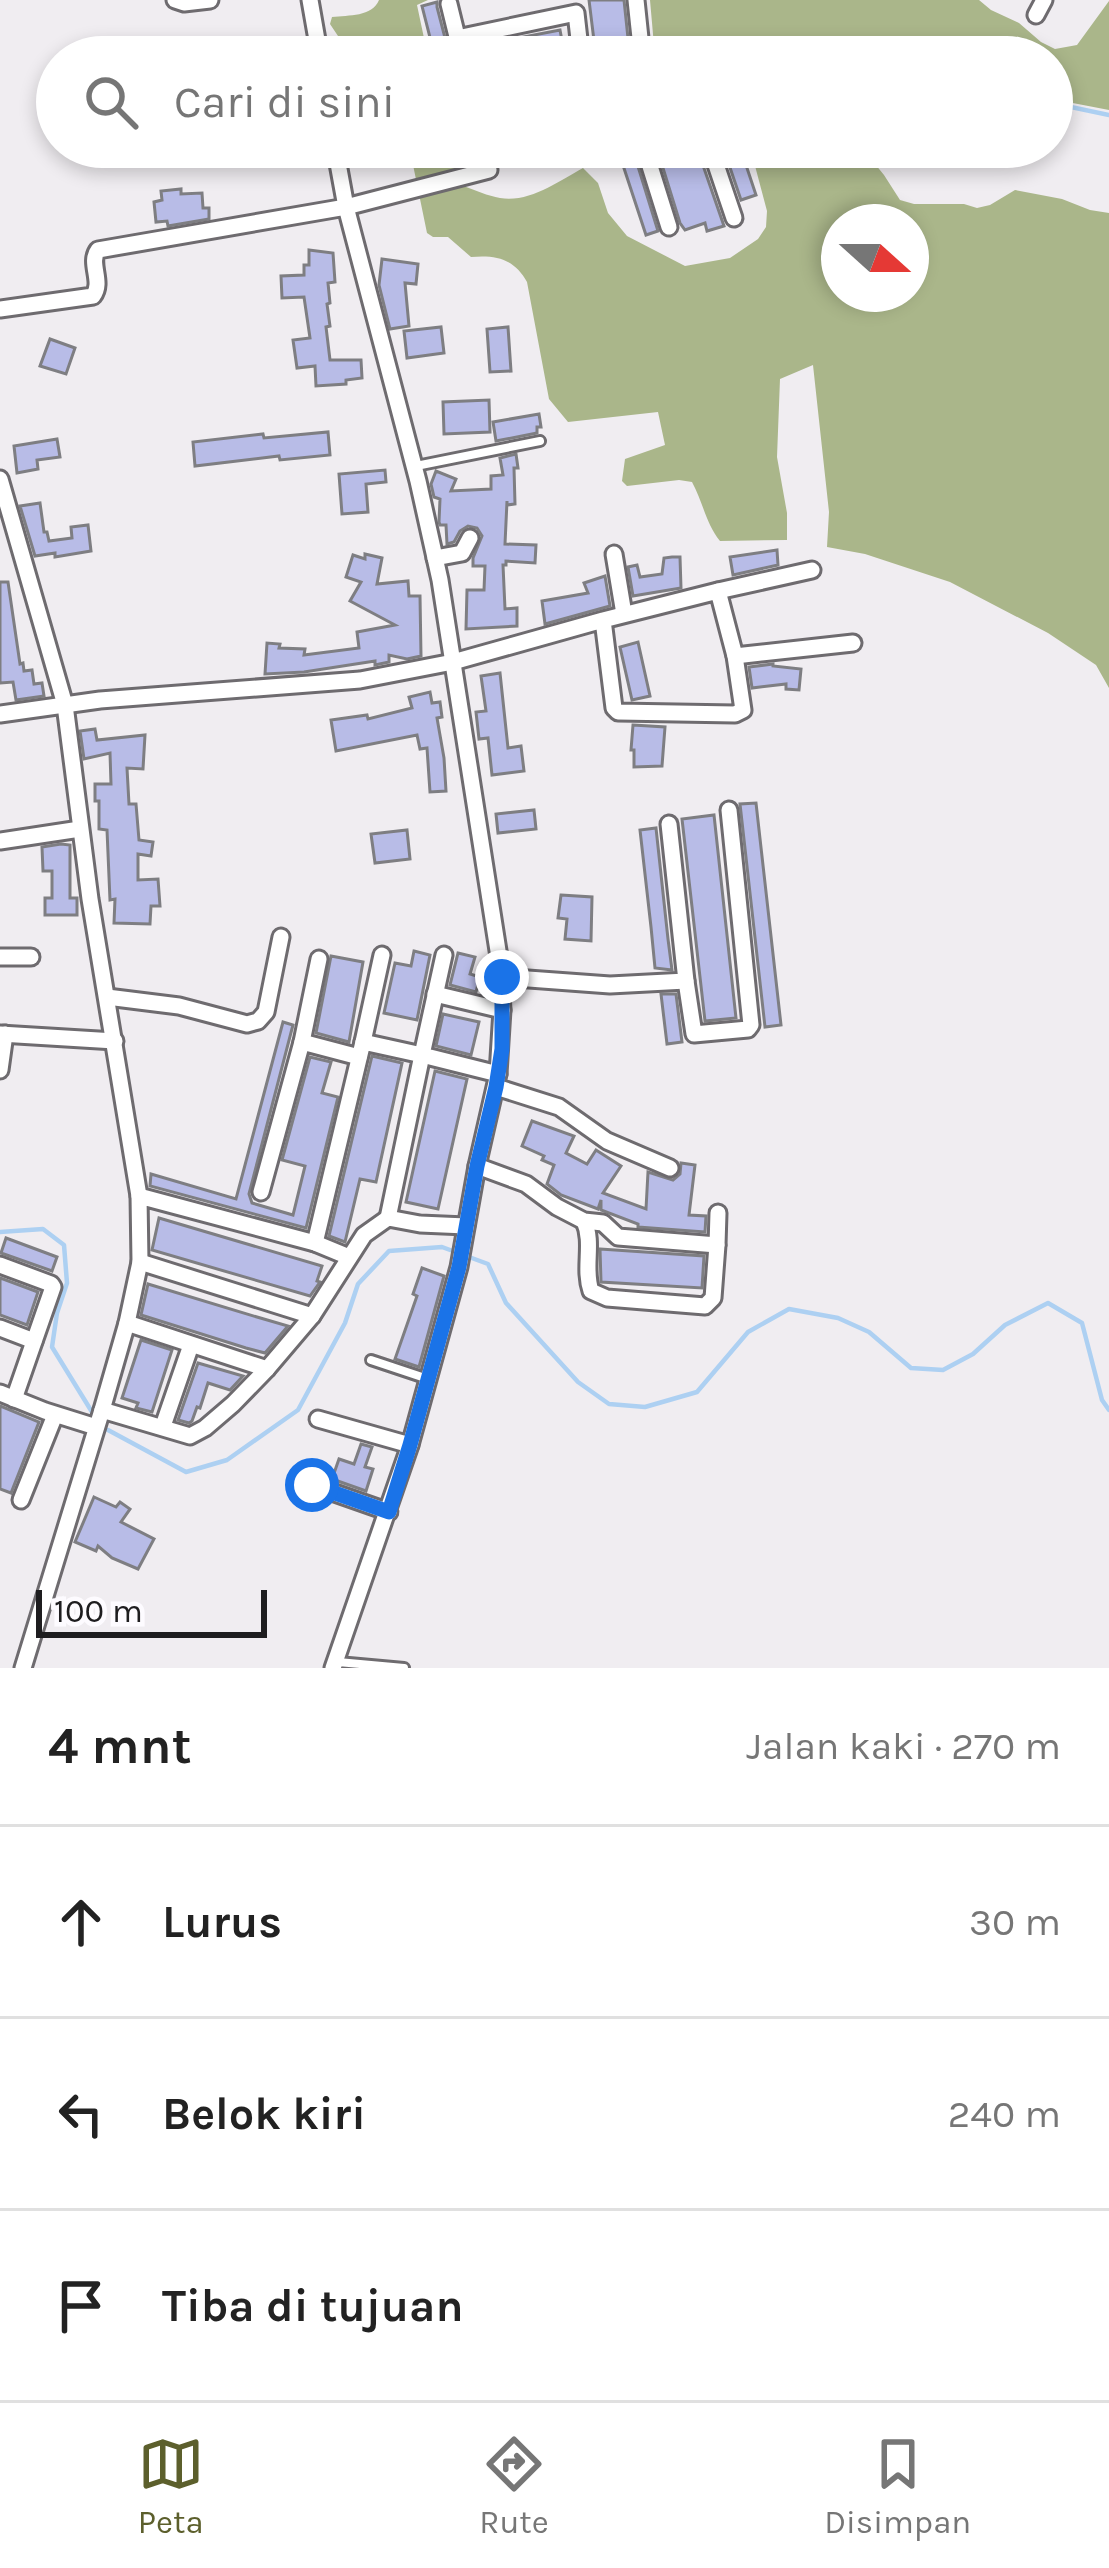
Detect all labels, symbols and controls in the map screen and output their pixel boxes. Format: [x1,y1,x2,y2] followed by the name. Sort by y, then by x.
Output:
[36,36,1073,168] search box
[78,69,144,135] icon: search
[174,76,395,128] text: Cari di sini
[821,204,929,312] north arrow
[475,950,529,1004] route end
[285,1458,339,1512] route start
[36,1584,267,1637] scale bar
[54,1592,143,1630] text: 100 m
[48,1716,192,1776] text: 4 mnt
[746,1723,1061,1769] text: Jalan kaki · 270 m
[48,1889,114,1955] icon: ahead
[162,1896,282,1948] text: Lurus
[969,1899,1061,1945] text: 30 m
[48,2081,114,2147] icon: left
[162,2088,366,2140] text: Belok kiri
[948,2091,1061,2137] text: 240 m
[48,2273,114,2339] icon: arrive
[162,2280,463,2332] text: Tiba di tujuan
[138,2431,204,2541] tab: Peta
[479,2431,549,2541] tab: Rute
[824,2431,971,2541] tab: Disimpan

